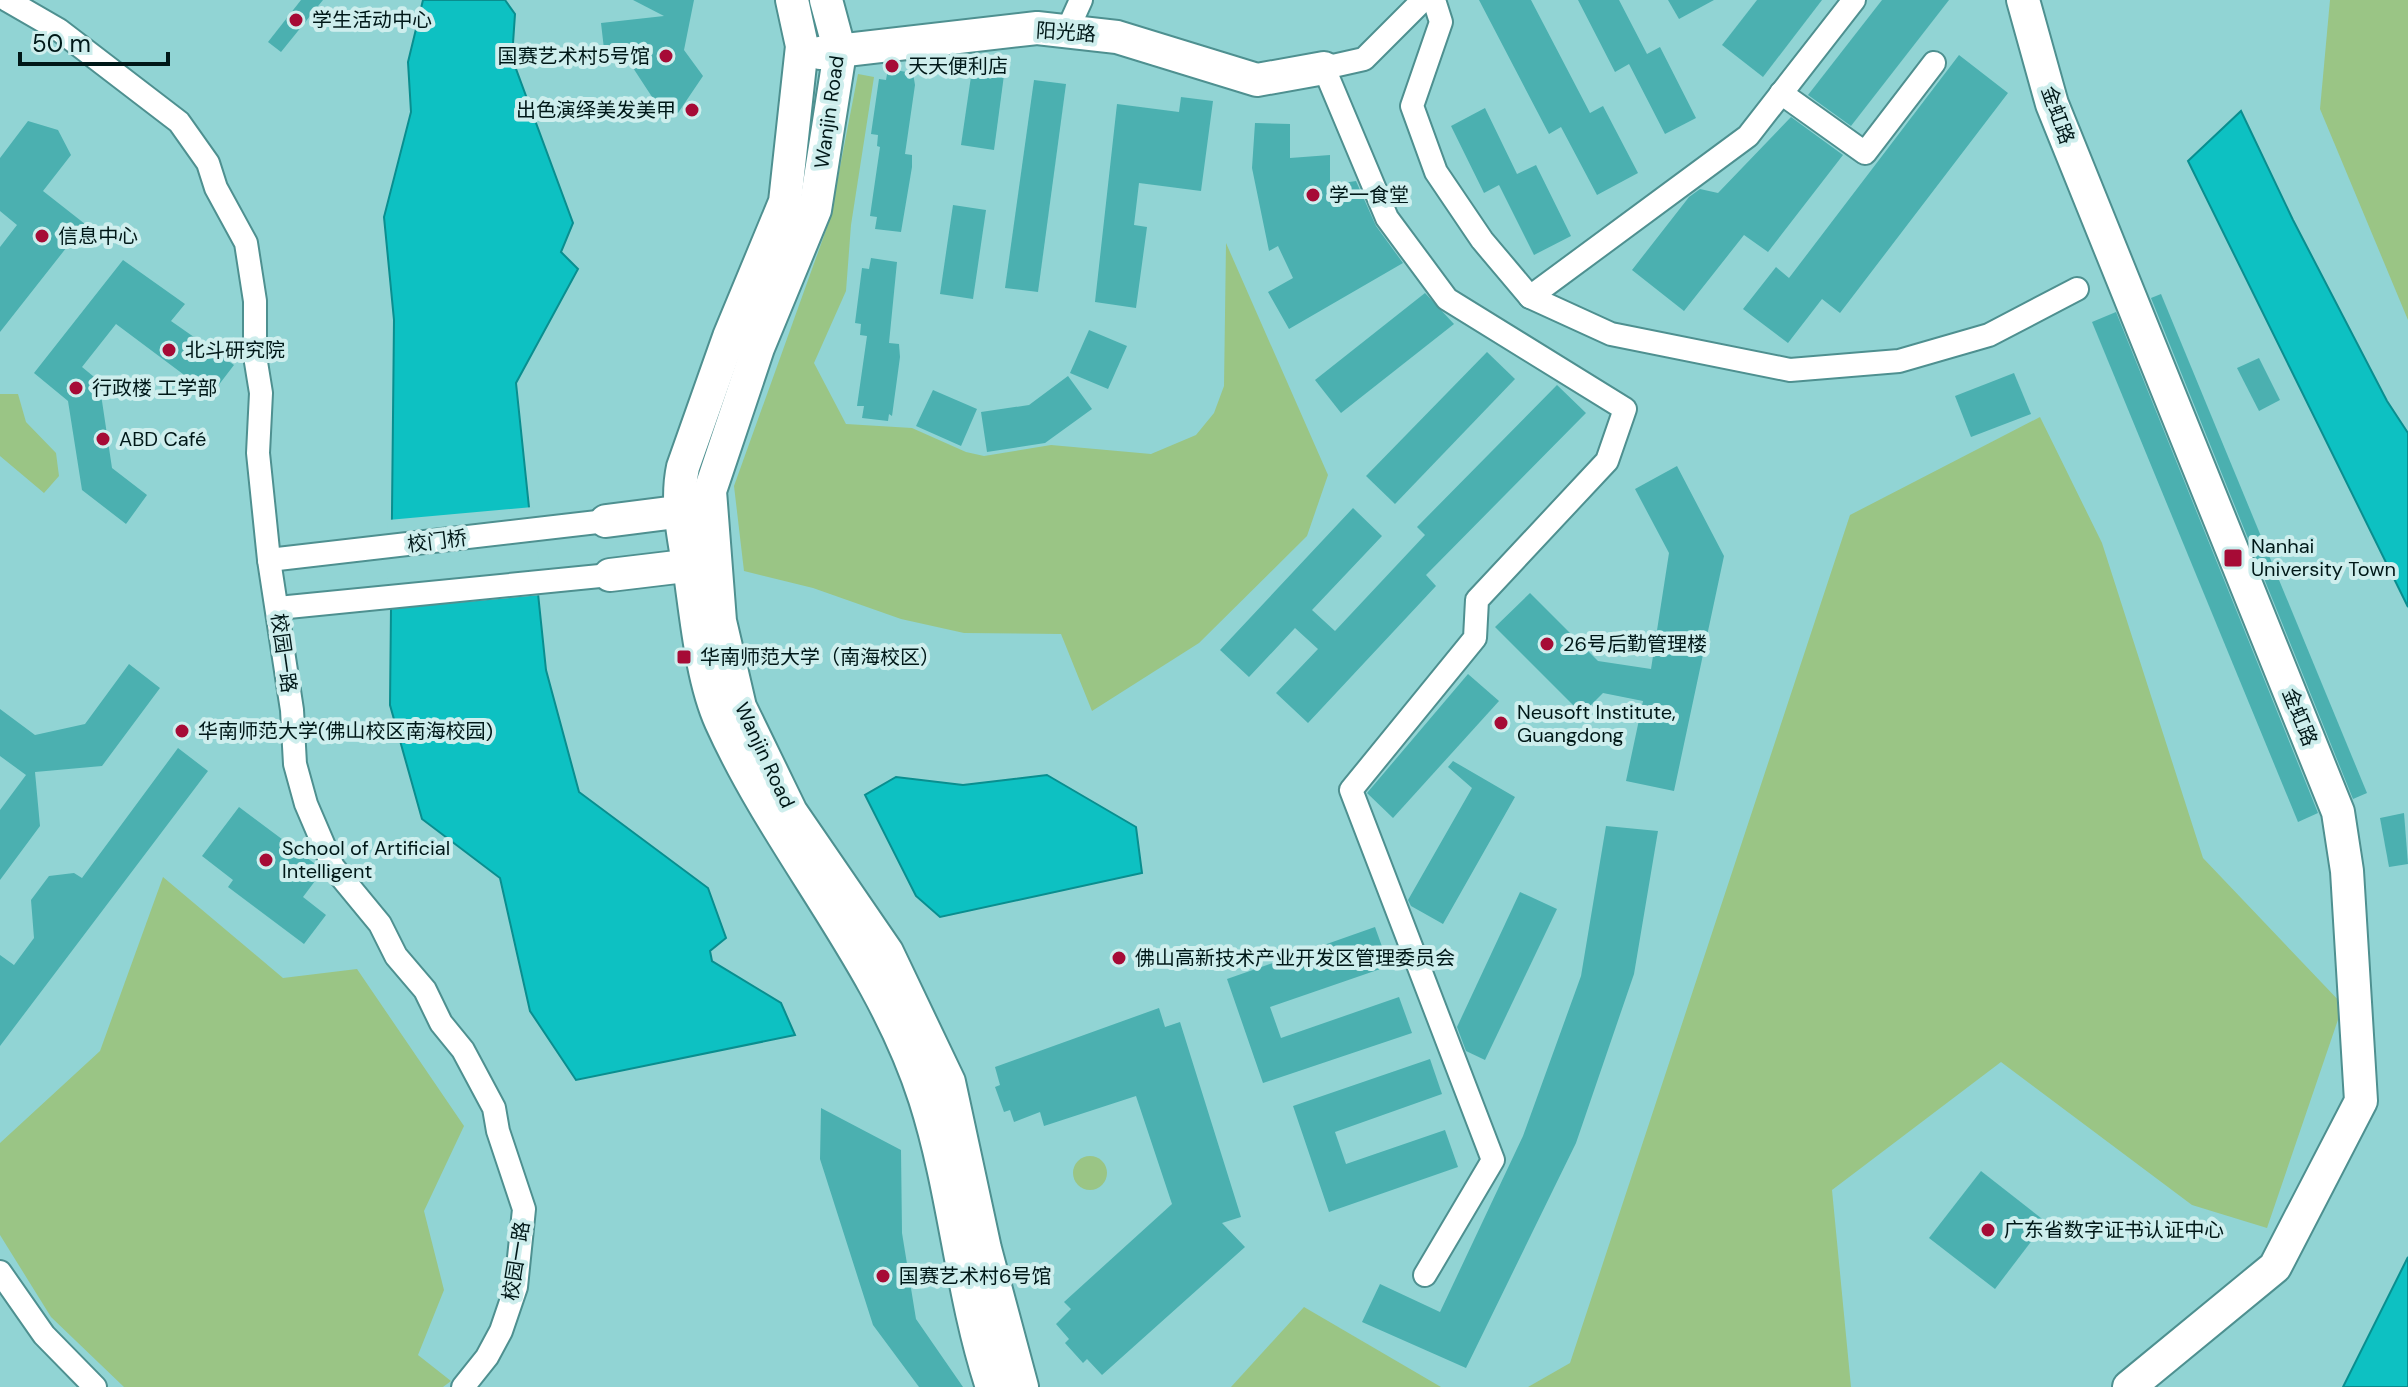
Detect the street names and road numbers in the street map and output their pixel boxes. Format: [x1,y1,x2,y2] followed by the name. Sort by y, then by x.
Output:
[1035,17,1097,47] street label: 阳光路
[808,54,850,170] street label: Wanjin Road
[2036,82,2080,148] street label: 金虹路
[406,524,468,558] street label: 校门桥
[266,612,302,694] street label: 校园一路
[2277,684,2323,750] street label: 金虹路
[729,698,801,812] street label: Wanjin Road
[497,1219,535,1303] street label: 校园一路

